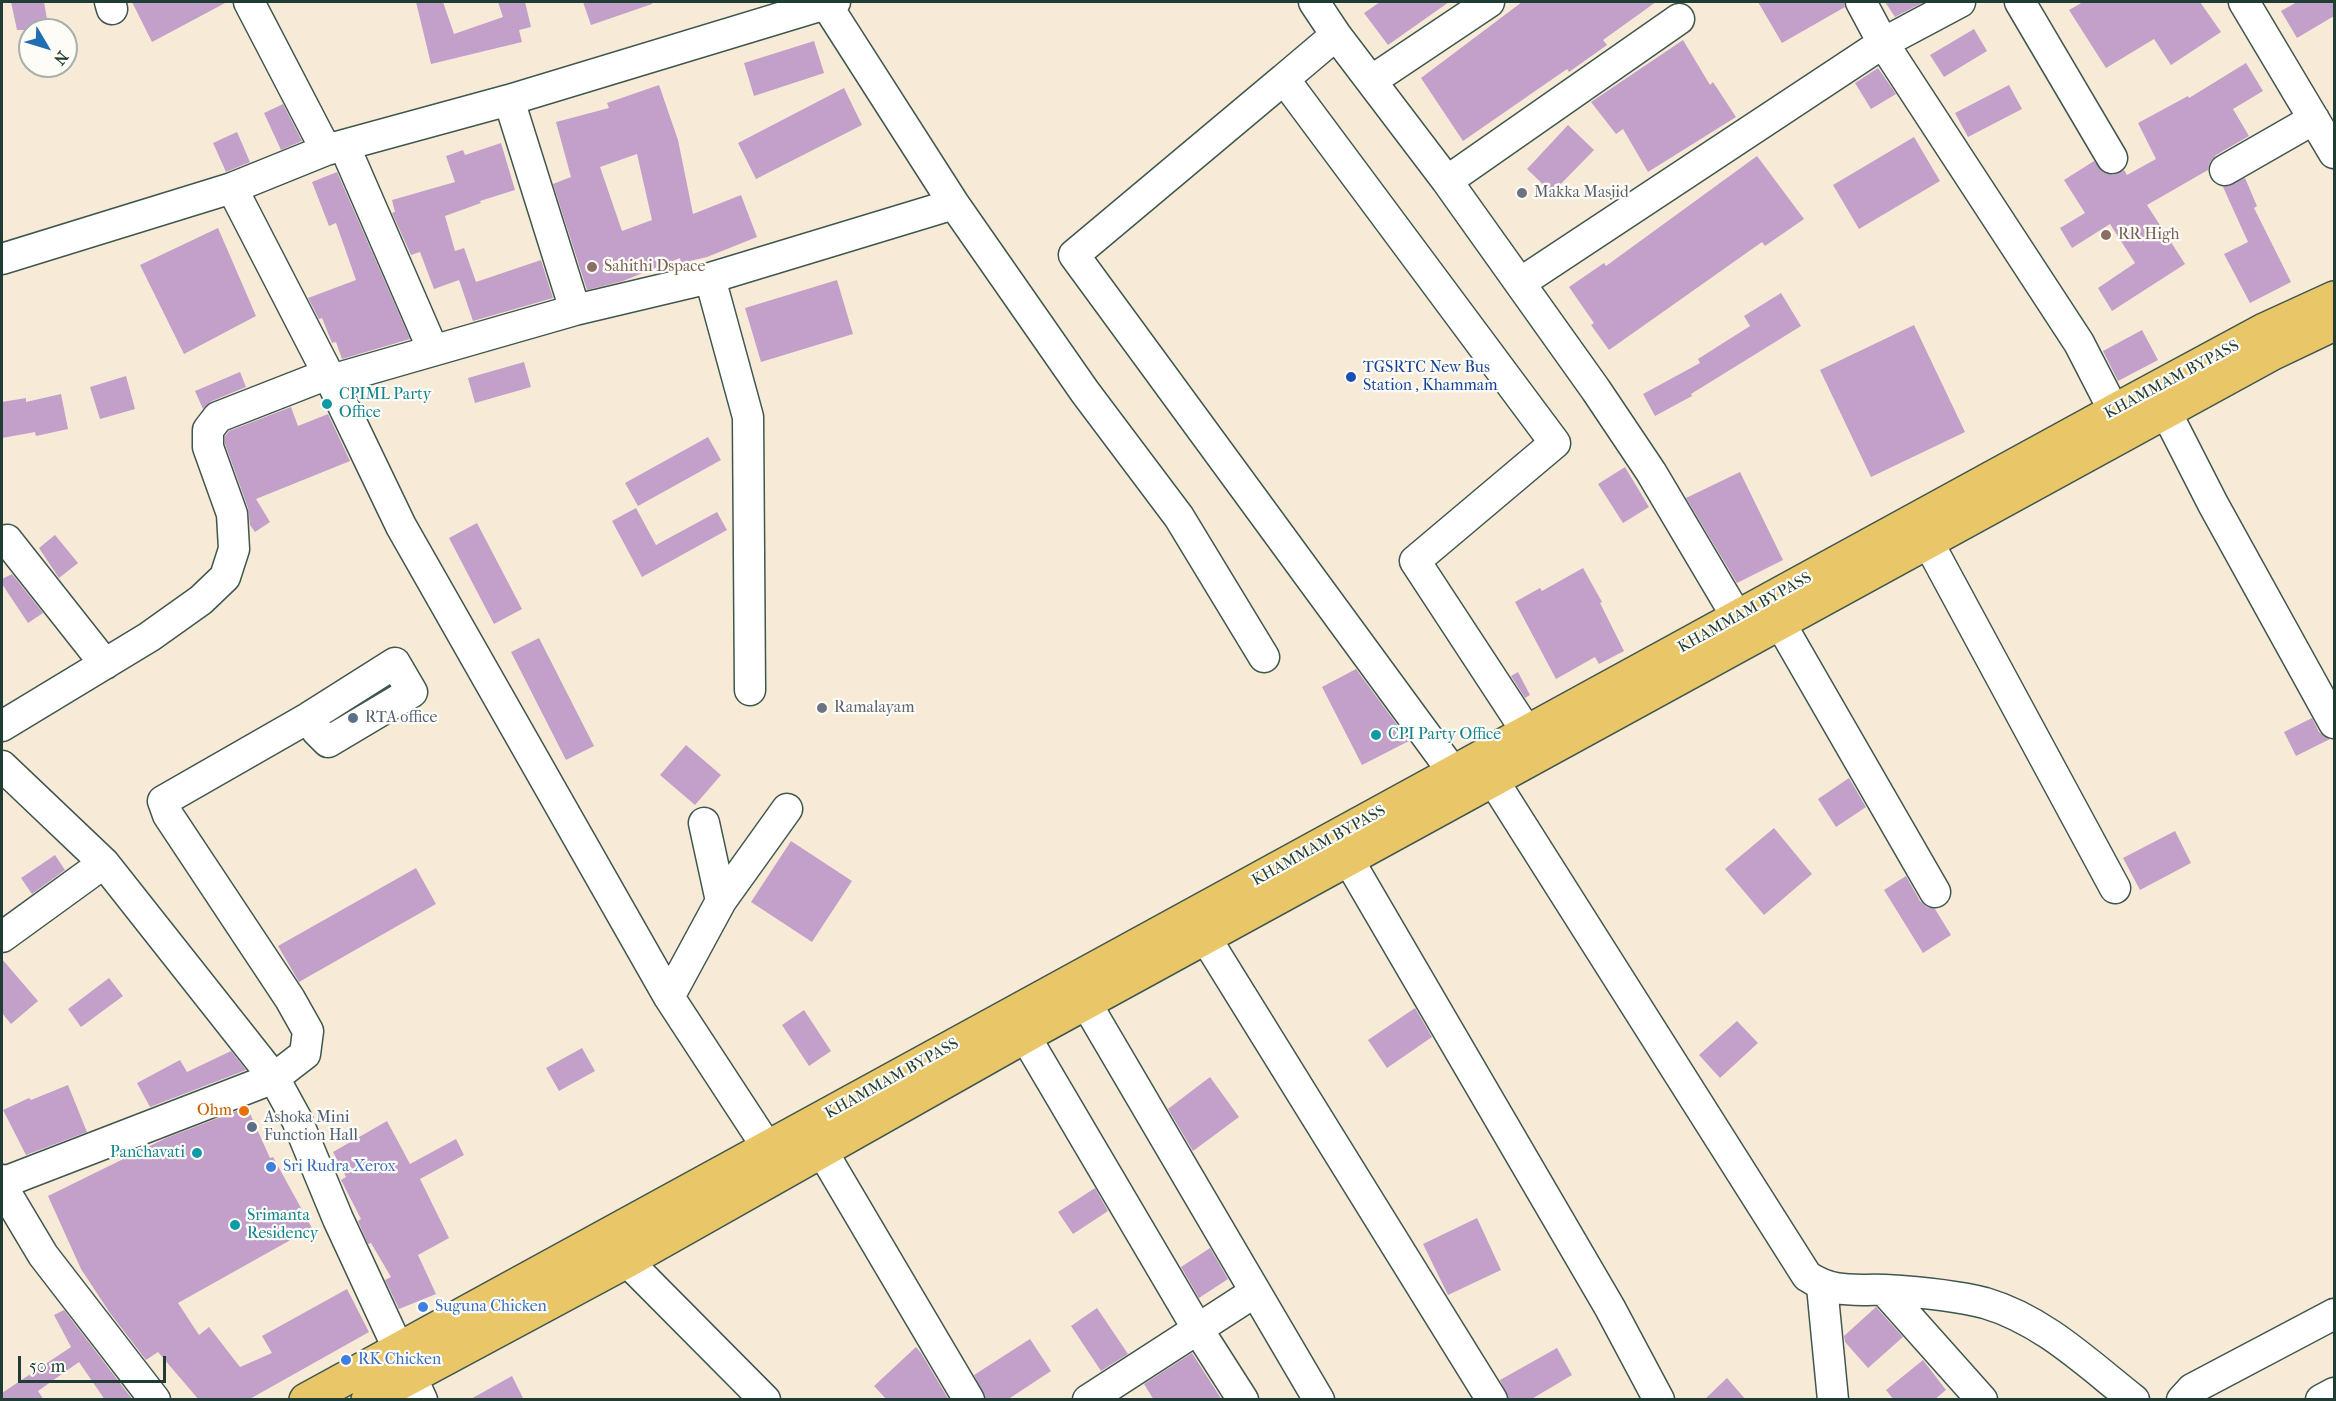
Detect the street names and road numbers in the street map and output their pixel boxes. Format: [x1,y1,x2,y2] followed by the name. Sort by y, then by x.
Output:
[2101,336,2243,424] street label: KHAMMAM BYPASS
[1675,568,1815,658] street label: KHAMMAM BYPASS
[1249,801,1389,891] street label: KHAMMAM BYPASS
[822,1034,962,1124] street label: KHAMMAM BYPASS

